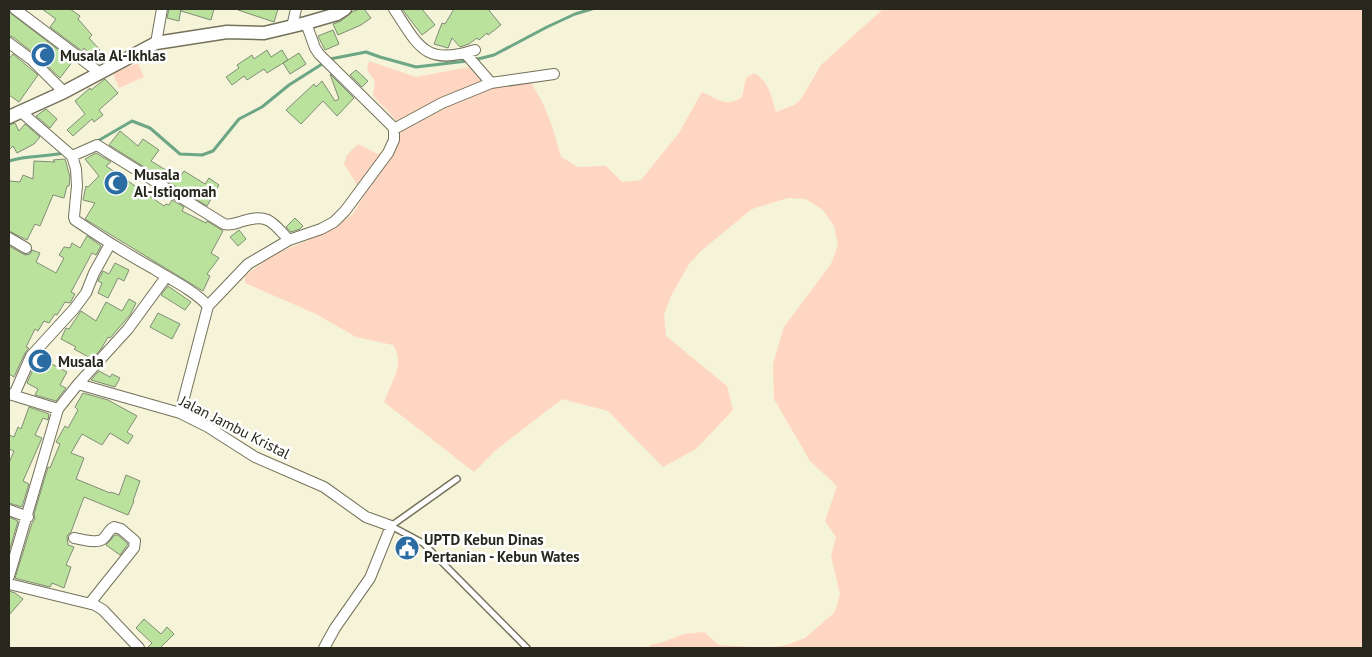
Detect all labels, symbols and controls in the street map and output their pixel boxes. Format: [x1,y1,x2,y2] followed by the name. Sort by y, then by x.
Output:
[30,42,56,68] mosque icon: Musala Al-Ikhlas
[60,46,166,65] place label: Musala Al-Ikhlas
[134,165,217,201] place label: Musala Al-Istiqomah
[103,170,129,196] mosque icon: Musala Al-Istiqomah
[27,348,53,374] mosque icon: Musala
[58,352,104,371] place label: Musala
[176,391,294,463] street label: Jalan Jambu Kristal
[424,530,580,566] place label: UPTD Kebun Dinas Pertanian - Kebun Wates
[394,535,420,561] public building icon: UPTD Kebun Dinas Pertanian - Kebun Wates

